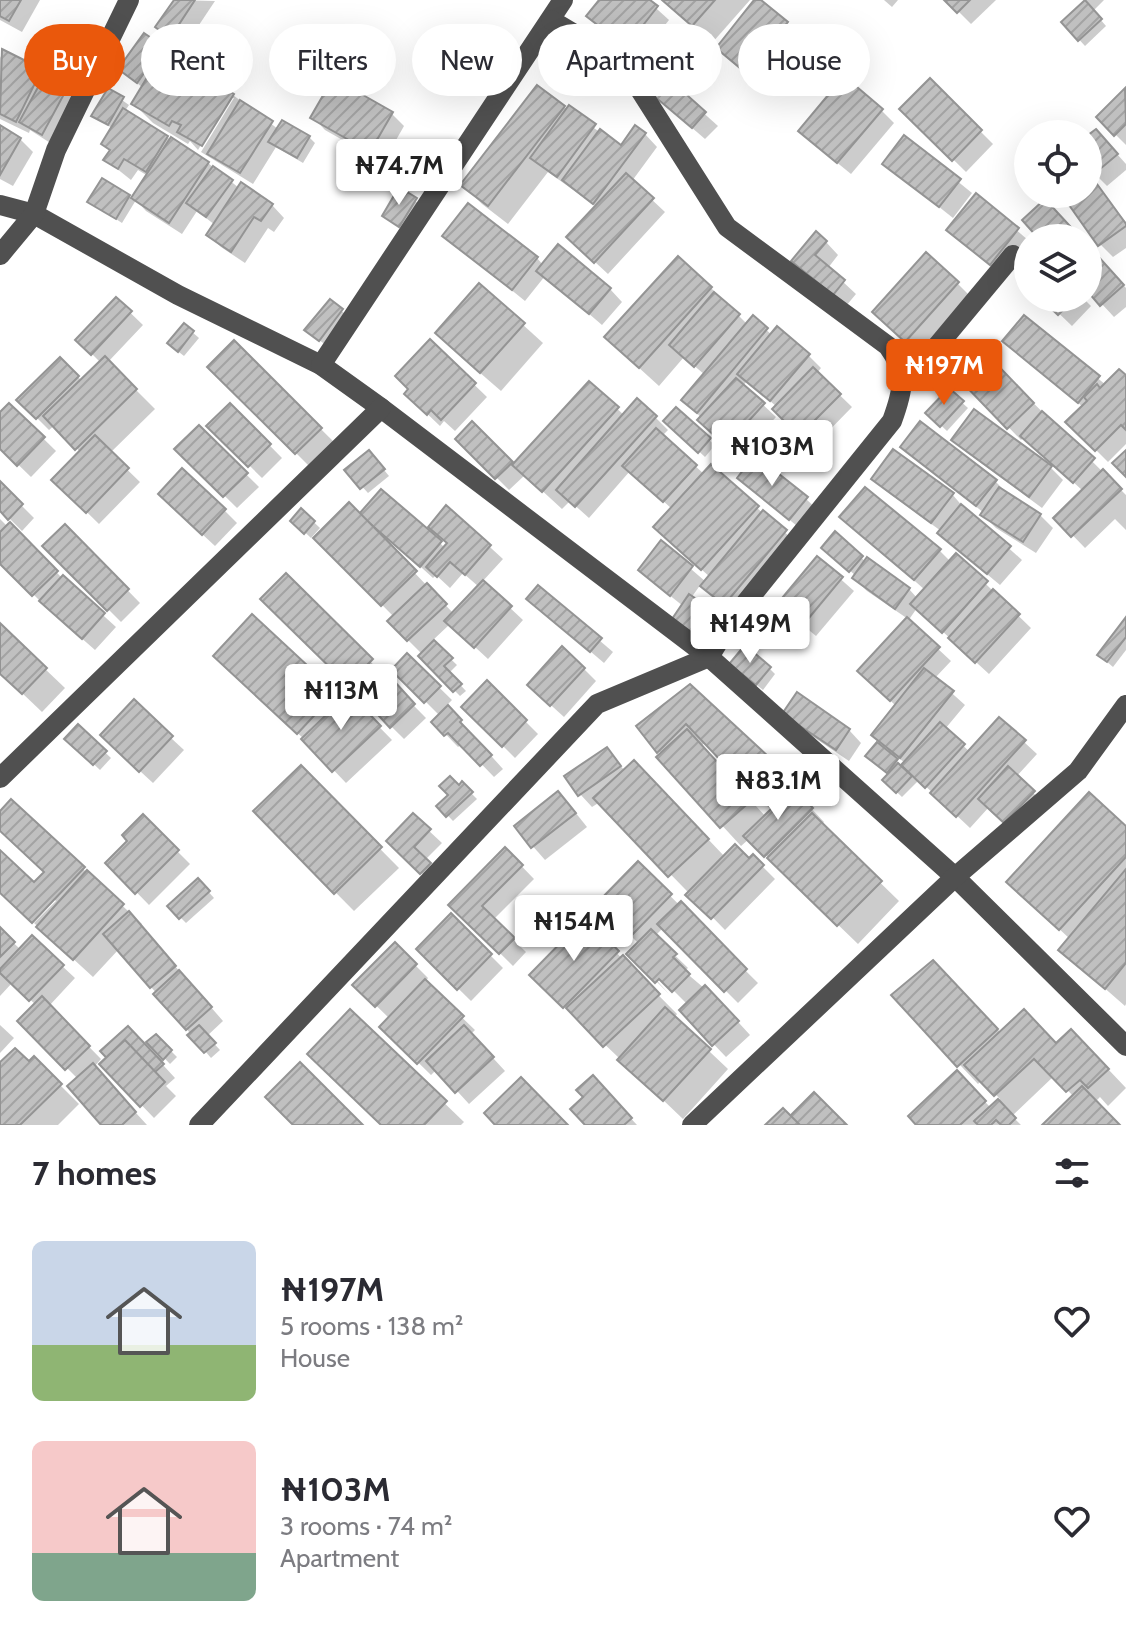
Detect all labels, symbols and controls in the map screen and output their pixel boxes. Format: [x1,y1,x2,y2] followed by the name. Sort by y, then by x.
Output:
[24,24,125,96] chip: Buy
[141,24,253,96] chip: Rent
[269,24,396,96] chip: Filters
[412,24,522,96] chip: New
[538,24,722,96] chip: Apartment
[738,24,870,96] chip: House
[1014,120,1102,312] map controls
[1014,120,1102,208] button: locate
[334,139,464,207] pin: ₦74.7M
[354,149,444,181] text: ₦74.7M
[1014,224,1102,312] button: layers
[888,339,1000,407] pin: ₦197M
[904,349,984,381] text: ₦197M
[716,420,828,488] pin: ₦103M
[730,430,814,462] text: ₦103M
[694,597,806,665] pin: ₦149M
[709,607,791,639] text: ₦149M
[285,664,397,732] pin: ₦113M
[303,674,379,706] text: ₦113M
[713,754,843,822] pin: ₦83.1M
[734,764,822,796] text: ₦83.1M
[518,895,630,963] pin: ₦154M
[533,905,615,937] text: ₦154M
[1050,1151,1094,1195] icon: filters
[32,1152,157,1194] text: 7 homes
[280,1268,384,1310] text: ₦197M
[96,1273,192,1369] icon: home
[1050,1299,1094,1343] icon: heart
[280,1310,463,1342] text: 5 rooms · 138 m²
[280,1342,350,1374] text: House
[280,1468,391,1510] text: ₦103M
[96,1473,192,1569] icon: home
[1050,1499,1094,1543] icon: heart
[280,1510,452,1542] text: 3 rooms · 74 m²
[280,1542,399,1574] text: Apartment

